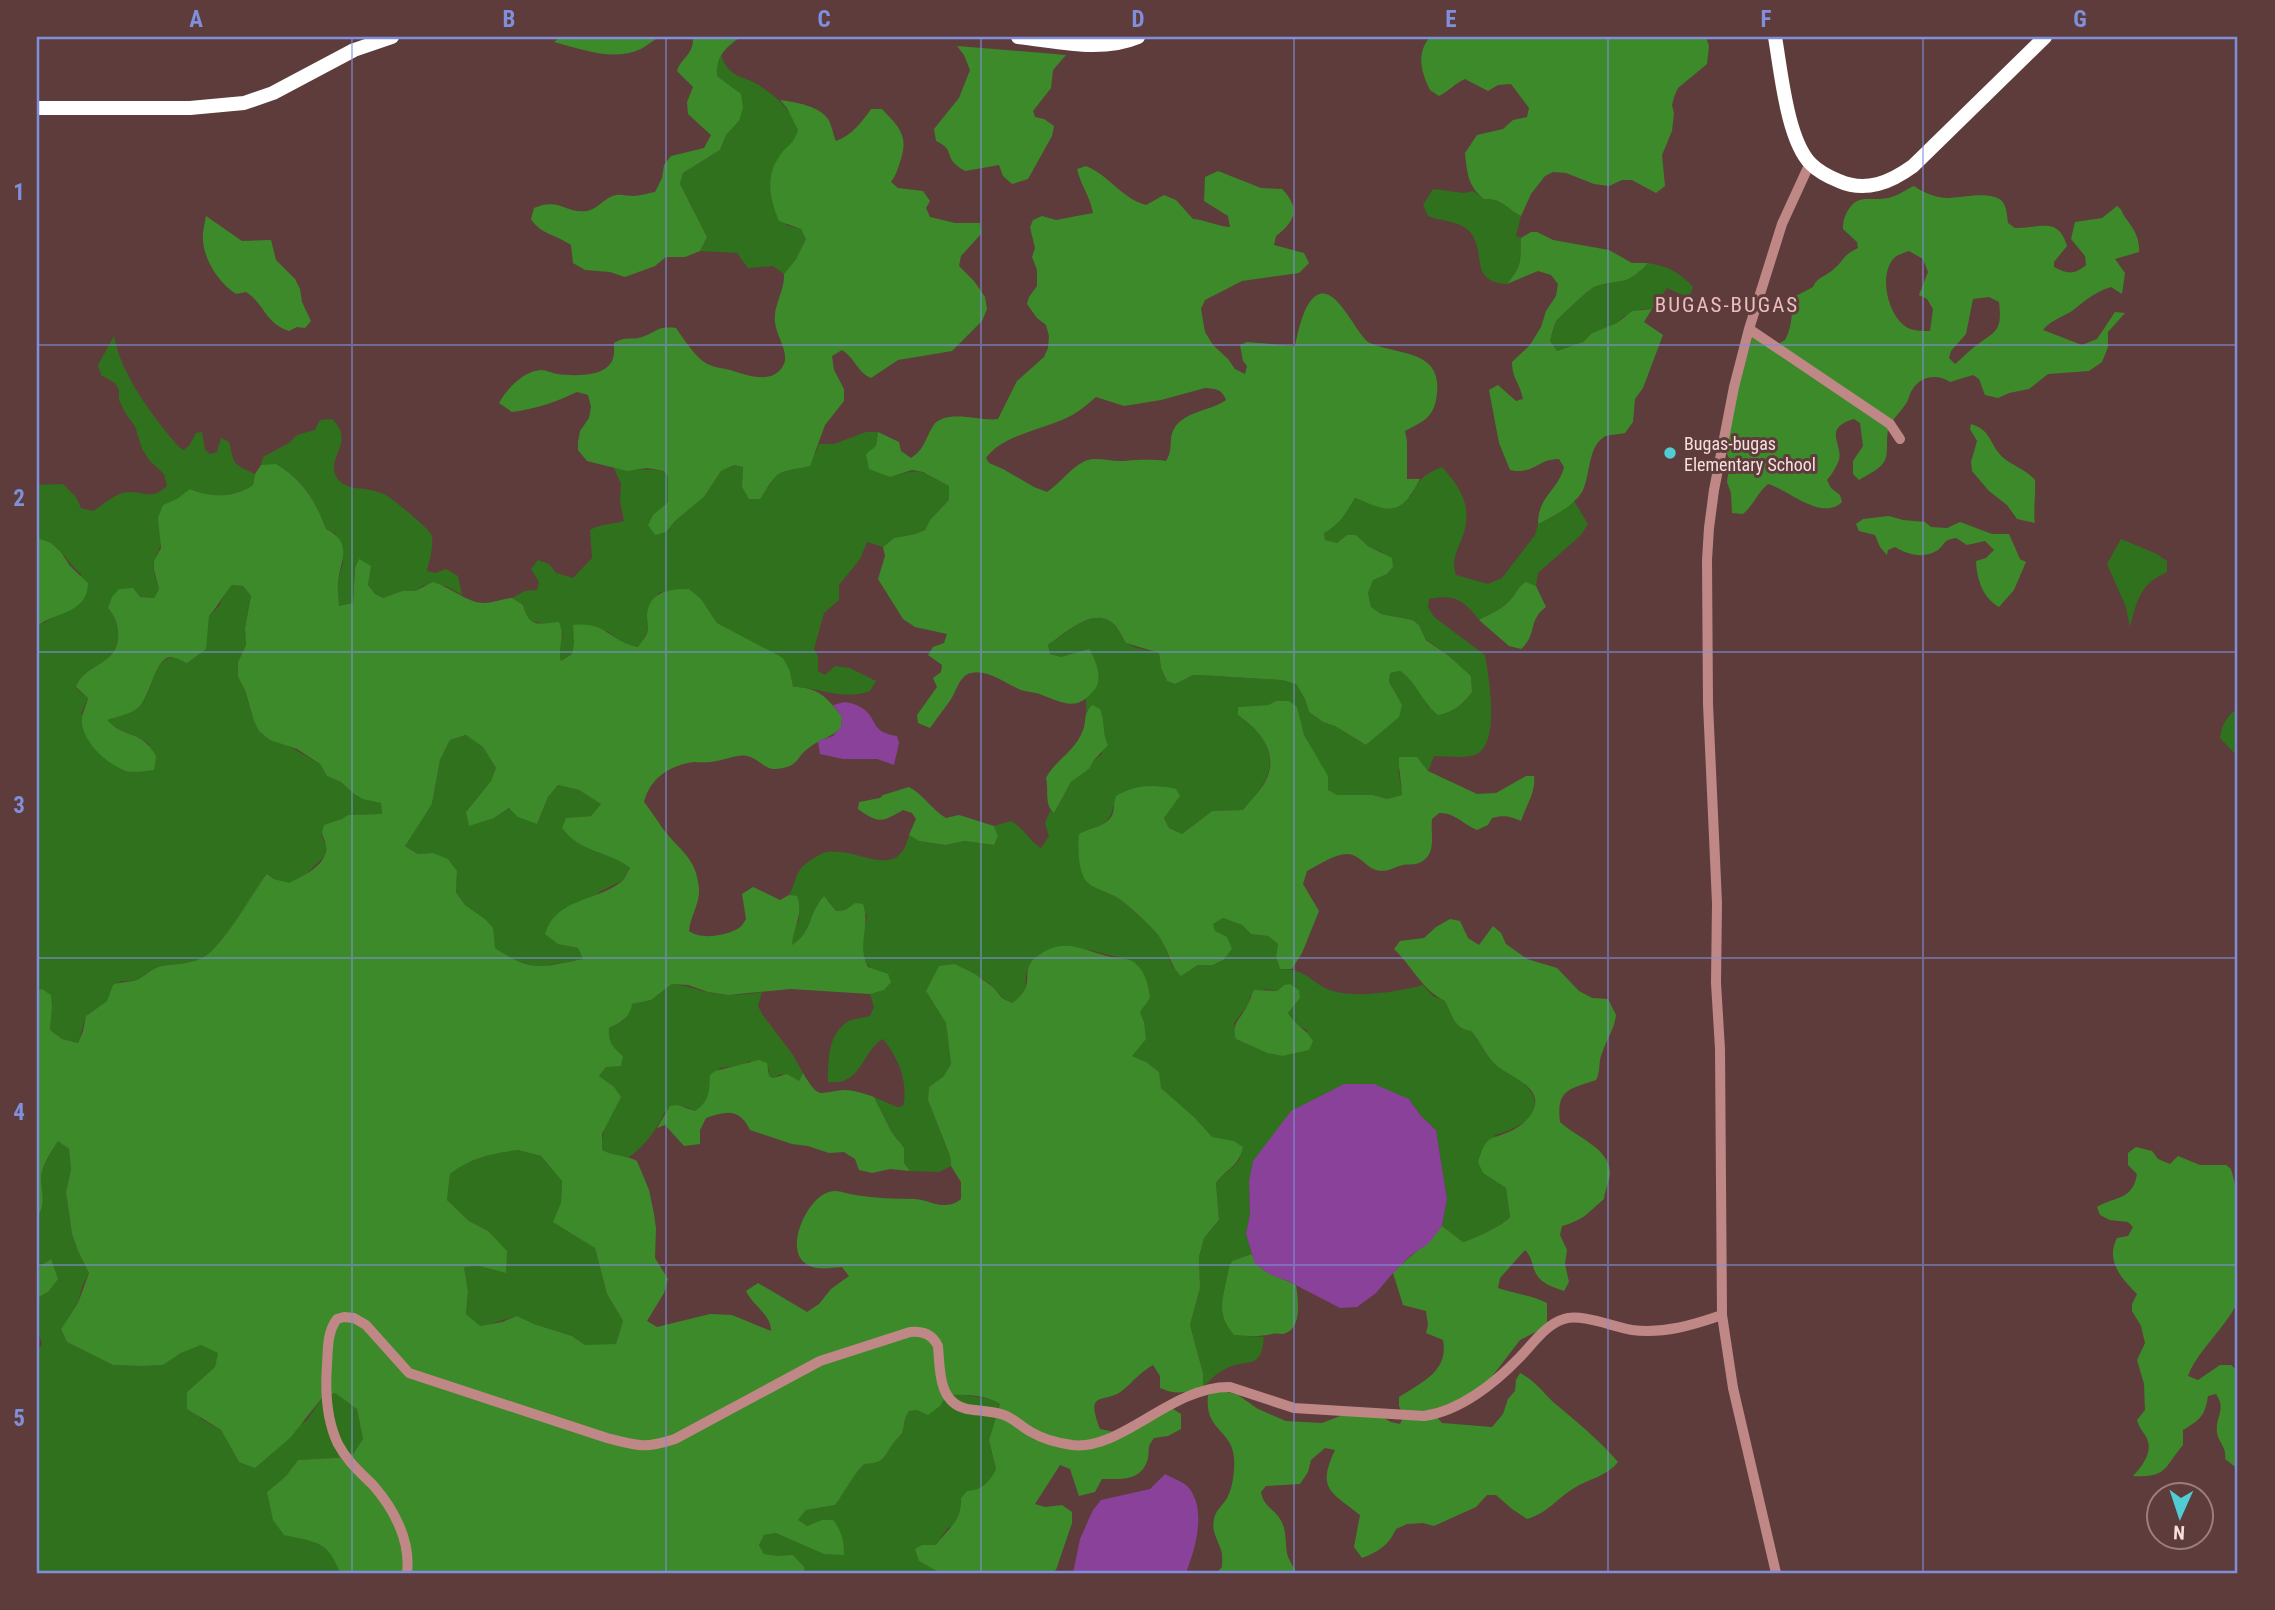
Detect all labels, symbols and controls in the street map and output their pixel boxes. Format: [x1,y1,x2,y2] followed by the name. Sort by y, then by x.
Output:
[189,6,203,33] text: A
[503,6,515,33] text: B
[817,6,831,33] text: C
[1132,6,1145,33] text: D
[1445,6,1457,33] text: E
[1761,6,1772,33] text: F
[2073,6,2087,33] text: G
[13,179,25,206] text: 1
[1655,293,1799,317] district label: BUGAS-BUGAS
[1684,433,1816,475] place label: Bugas-bugas Elementary School
[1662,445,1678,461] marker: Bugas-bugas Elementary School
[13,485,25,512] text: 2
[13,792,25,819] text: 3
[13,1099,25,1126] text: 4
[13,1405,25,1432] text: 5
[2146,1480,2216,1550] north arrow
[2173,1521,2186,1544] text: N

